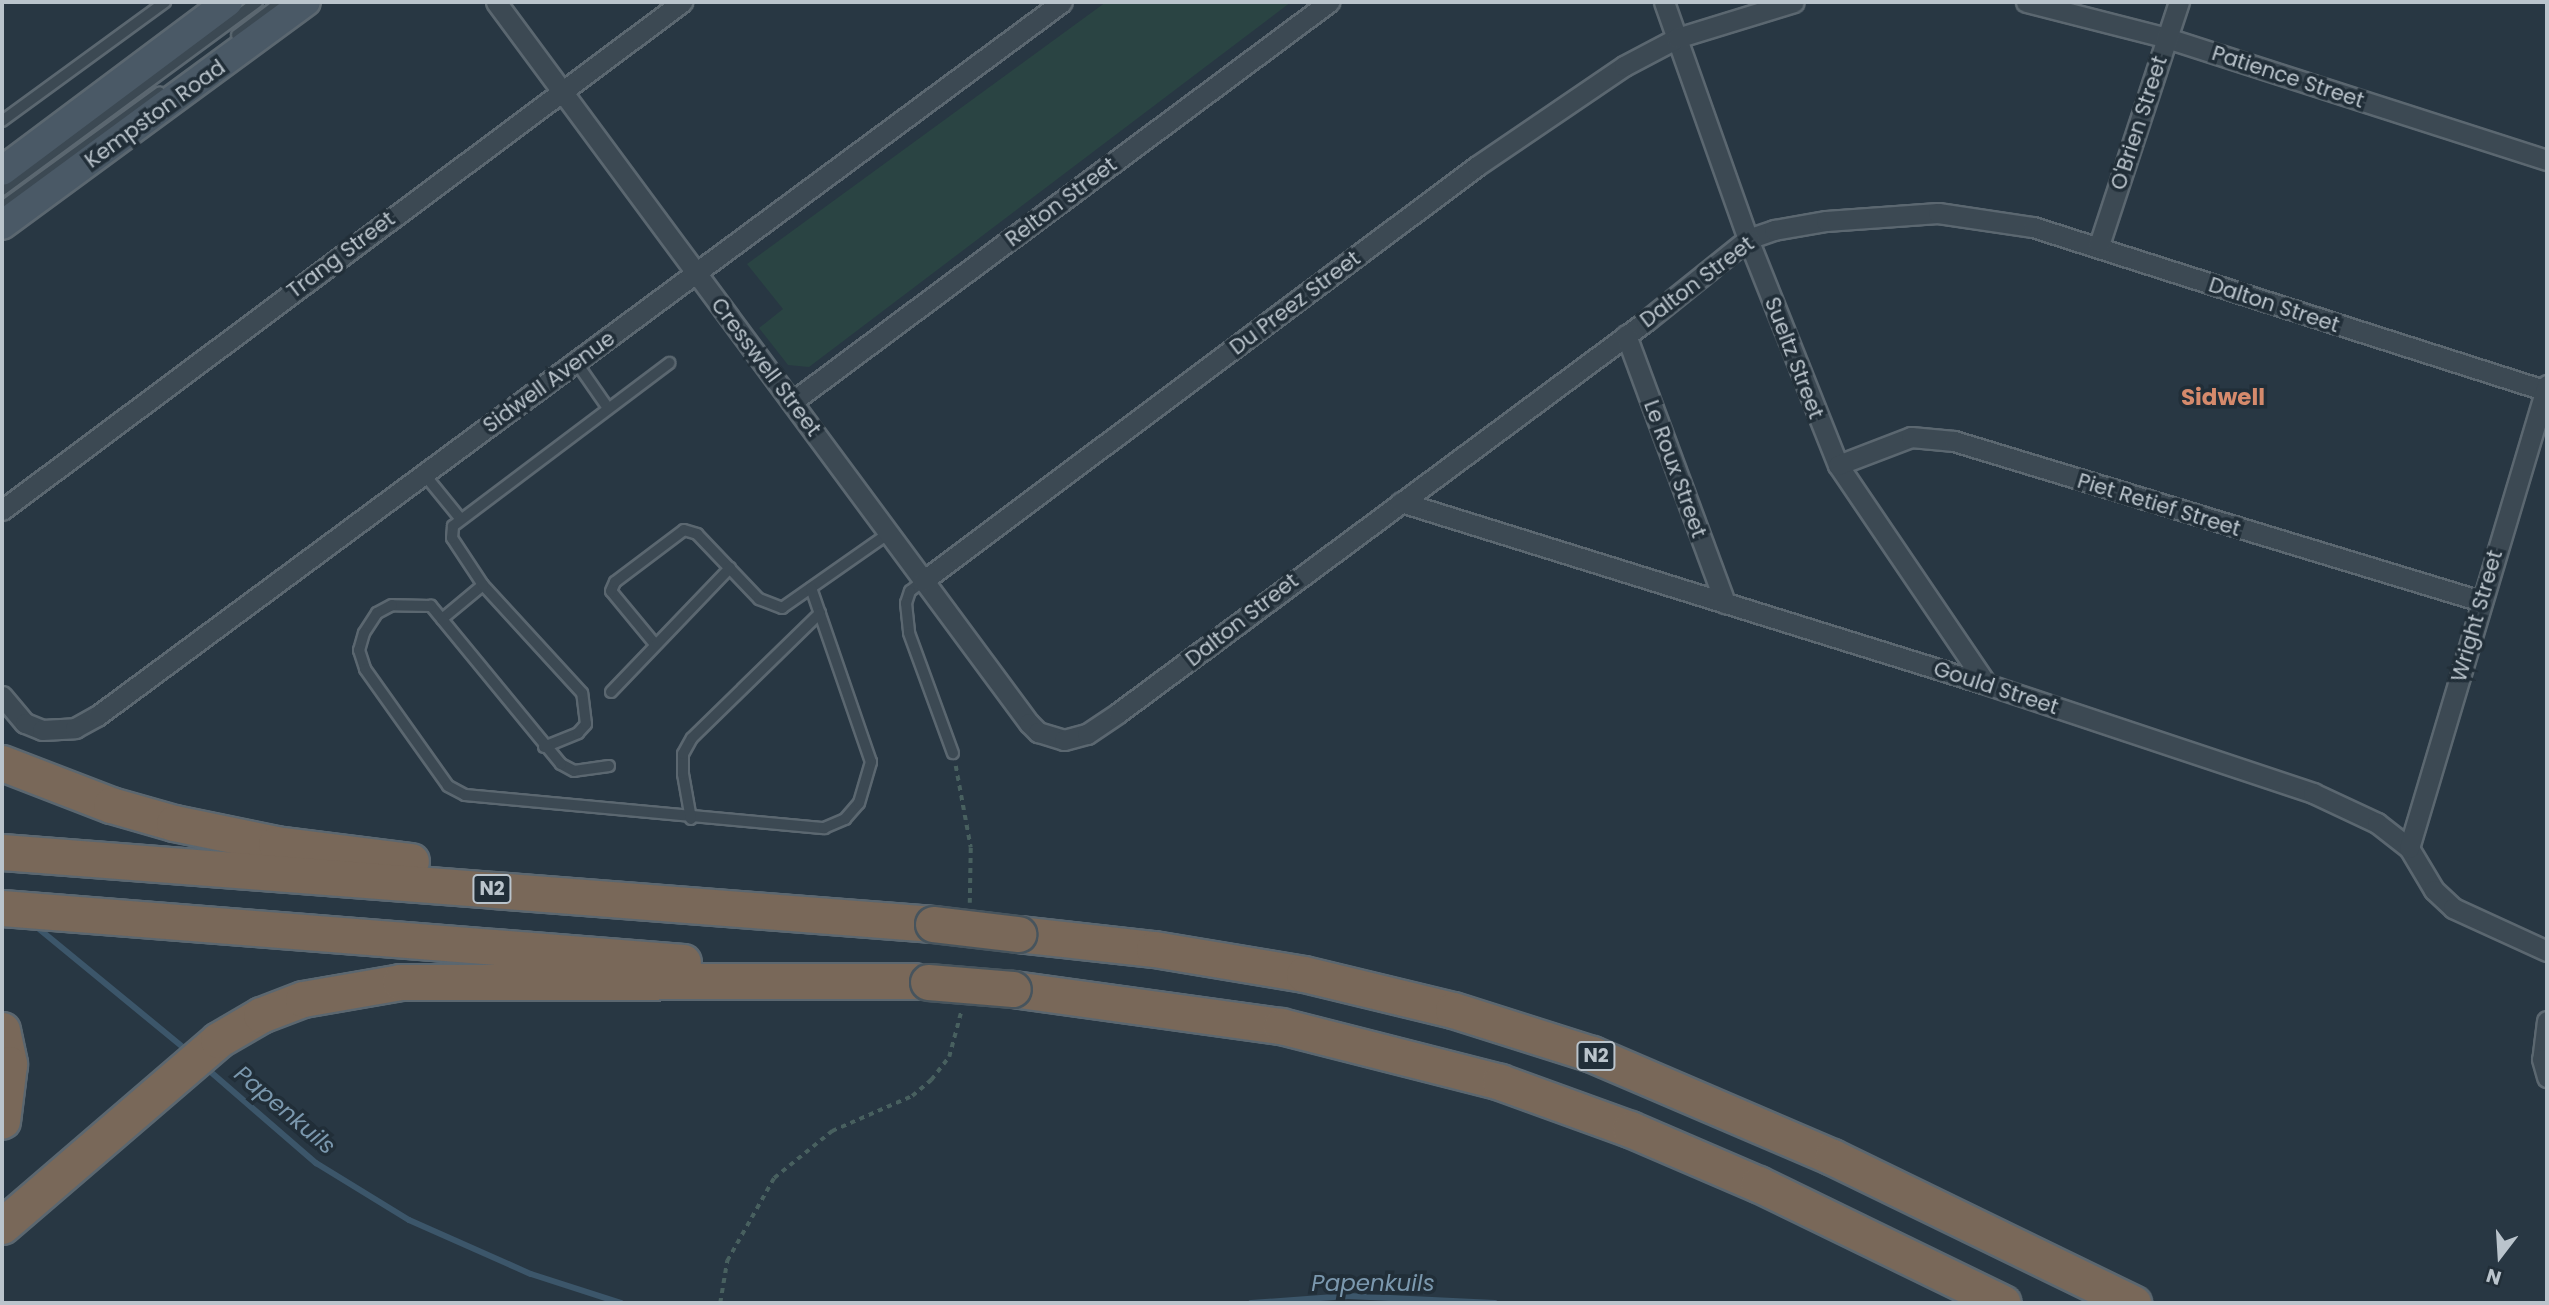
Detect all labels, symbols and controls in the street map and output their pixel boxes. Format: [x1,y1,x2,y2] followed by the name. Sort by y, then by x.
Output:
[2209,41,2367,113] street label: Patience Street
[2105,53,2173,193] street label: O'Brien Street
[80,55,230,173] street label: Kempston Road
[1000,152,1122,252] street label: Relton Street
[282,206,400,304] street label: Trang Street
[1635,231,1759,333] street label: Dalton Street
[1225,246,1365,360] street label: Du Preez Street
[2206,272,2342,338] street label: Dalton Street
[706,293,826,441] street label: Cresswell Street
[1759,294,1829,422] street label: Sueltz Street
[478,326,620,438] street label: Sidwell Avenue
[2181,383,2265,411] district label: Sidwell
[1638,397,1712,541] street label: Le Roux Street
[2074,468,2244,542] street label: Piet Retief Street
[2446,547,2508,685] street label: Wright Street
[1181,568,1303,672] street label: Dalton Street
[1930,656,2062,720] street label: Gould Street
[471,874,513,904] road number: N2
[1575,1040,1617,1072] road number: N2
[229,1060,341,1160] water label: Papenkuils
[2465,1221,2535,1291] north arrow
[2483,1262,2505,1292] text: N
[1311,1269,1435,1297] water label: Papenkuils

